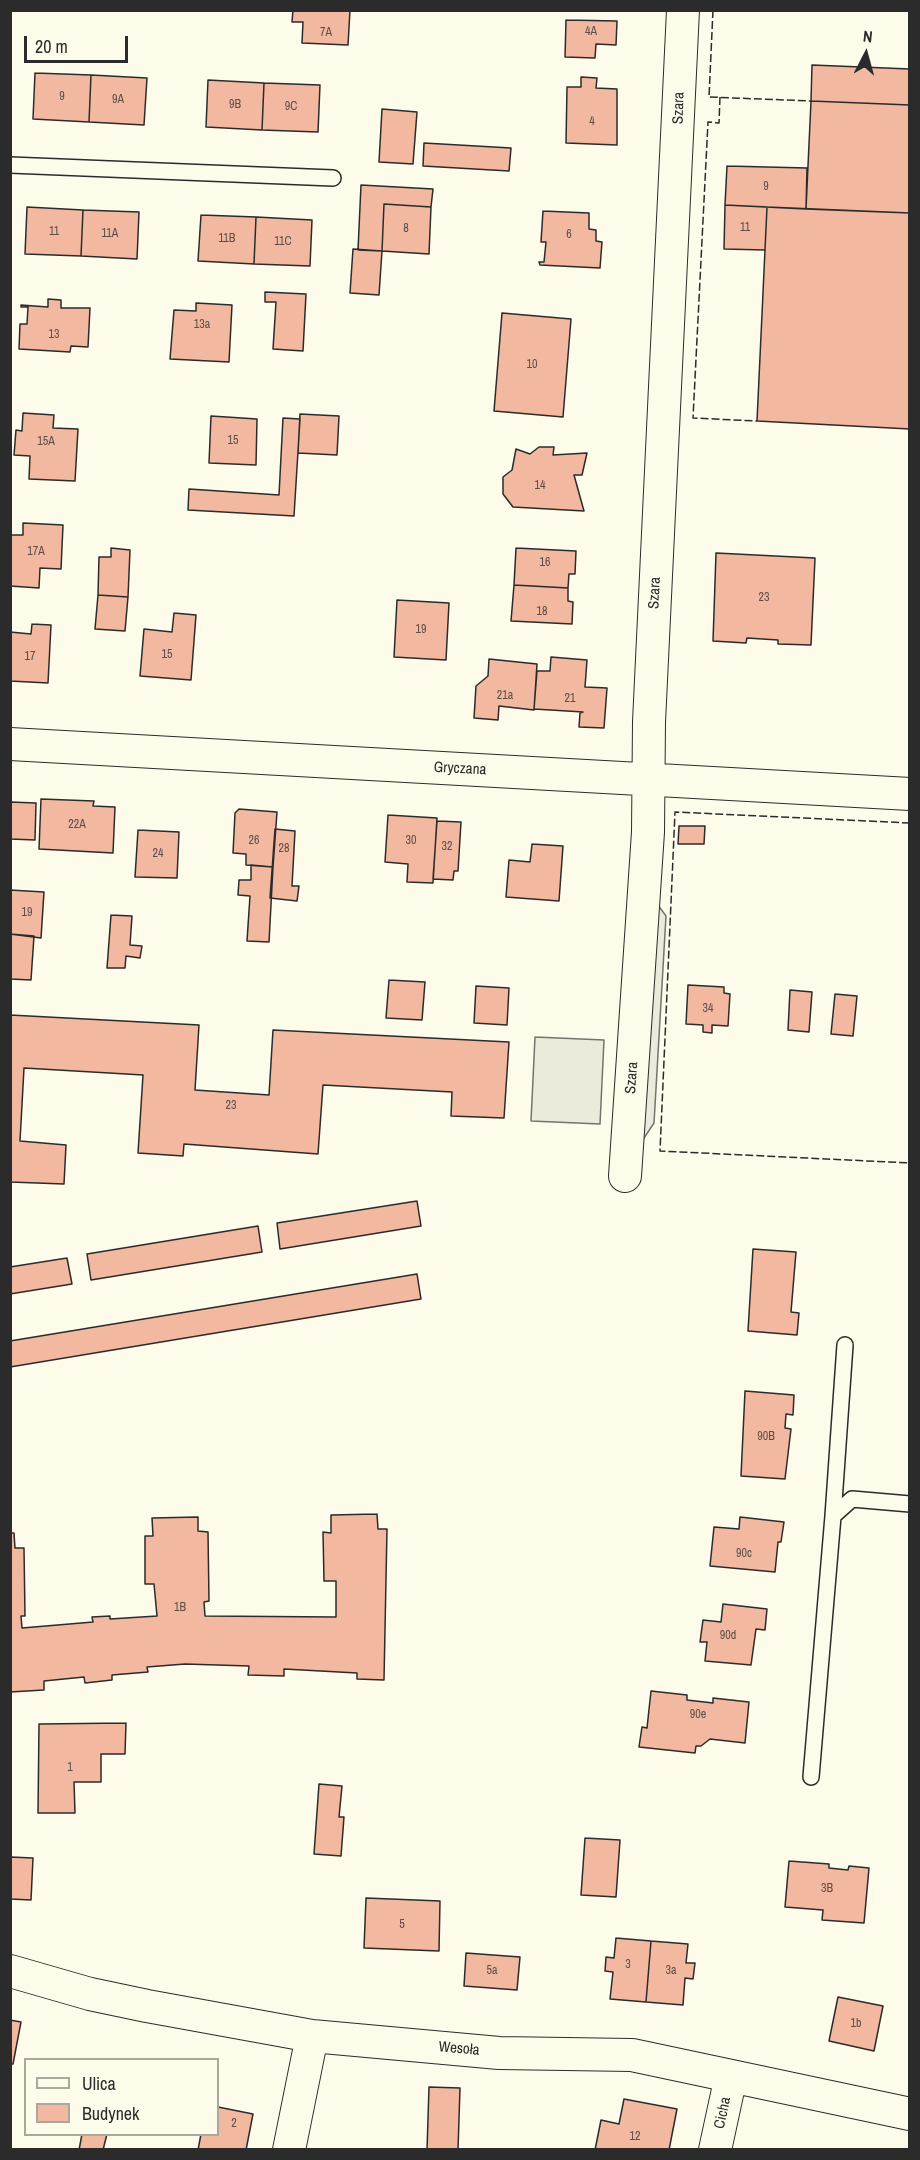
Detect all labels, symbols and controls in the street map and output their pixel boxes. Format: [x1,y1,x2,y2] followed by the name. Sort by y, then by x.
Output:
[27,24,130,62] scale bar
[836,24,896,84] north arrow
[585,25,597,39] house number: 4A
[862,25,874,48] text: N
[320,26,332,40] house number: 7A
[35,34,68,59] text: 20 m
[59,90,65,104] house number: 9
[669,92,689,124] street label: Szara
[112,93,124,107] house number: 9A
[229,98,241,112] house number: 9B
[285,100,297,114] house number: 9C
[589,115,595,129] house number: 4
[763,180,769,194] house number: 9
[740,221,750,235] house number: 11
[403,222,409,236] house number: 8
[49,225,59,239] house number: 11
[102,227,118,241] house number: 11A
[566,228,572,242] house number: 6
[219,232,235,246] house number: 11B
[274,235,292,249] house number: 11C
[194,318,210,332] house number: 13a
[49,328,59,342] house number: 13
[527,358,537,372] house number: 10
[228,434,238,448] house number: 15
[37,435,55,449] house number: 15A
[535,479,545,493] house number: 14
[27,545,45,559] house number: 17A
[540,556,550,570] house number: 16
[645,576,665,610] street label: Szara
[759,591,769,605] house number: 23
[537,605,547,619] house number: 18
[416,623,426,637] house number: 19
[162,648,172,662] house number: 15
[25,650,35,664] house number: 17
[497,689,513,703] house number: 21a
[565,692,575,706] house number: 21
[433,759,487,779] street label: Gryczana
[68,818,86,832] house number: 22A
[249,834,259,848] house number: 26
[406,834,416,848] house number: 30
[442,840,452,854] house number: 32
[279,842,289,856] house number: 28
[153,847,163,861] house number: 24
[22,906,32,920] house number: 19
[703,1002,713,1016] house number: 34
[622,1061,642,1095] street label: Szara
[226,1099,236,1113] house number: 23
[757,1430,775,1444] house number: 90B
[736,1547,752,1561] house number: 90c
[174,1601,186,1615] house number: 1B
[720,1629,736,1643] house number: 90d
[690,1708,706,1722] house number: 90e
[67,1761,73,1775] house number: 1
[821,1882,833,1896] house number: 3B
[399,1918,405,1932] house number: 5
[625,1958,631,1972] house number: 3
[487,1964,497,1978] house number: 5a
[666,1964,676,1978] house number: 3a
[851,2017,861,2031] house number: 1b
[438,2038,480,2060] street label: Wesoła
[24,2058,219,2136] legend
[82,2071,116,2096] text: Ulica
[711,2095,735,2131] street label: Cicha
[82,2101,139,2126] text: Budynek
[231,2117,237,2131] house number: 2
[630,2130,640,2144] house number: 12

